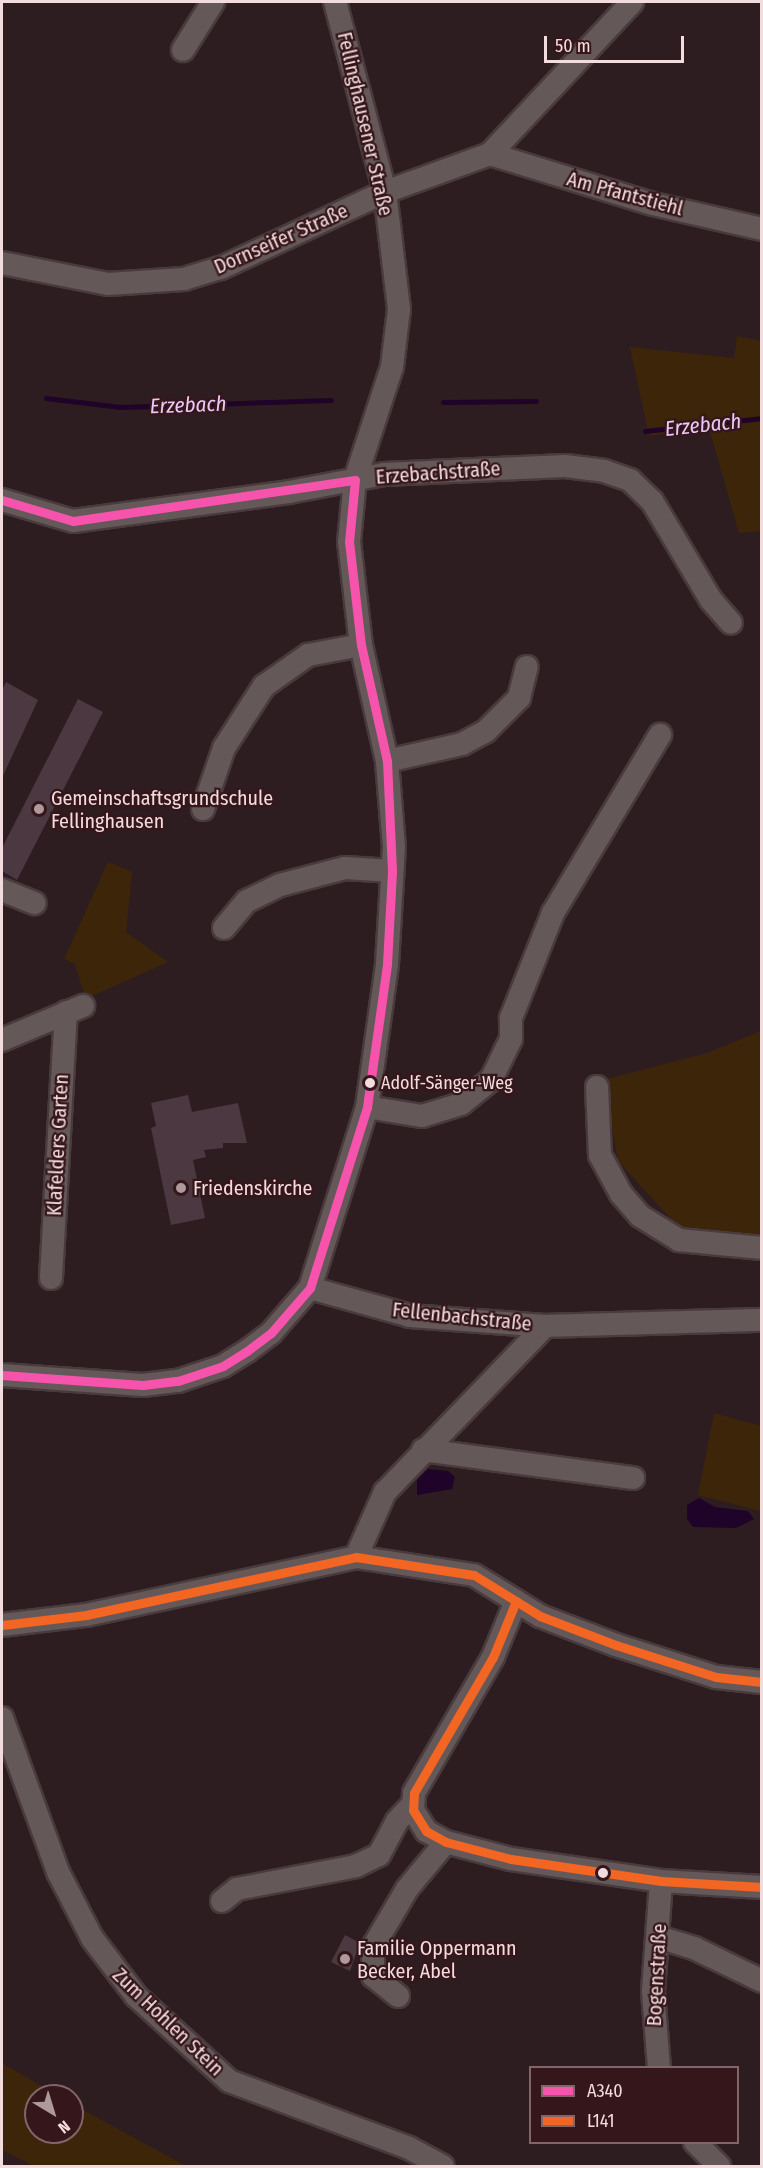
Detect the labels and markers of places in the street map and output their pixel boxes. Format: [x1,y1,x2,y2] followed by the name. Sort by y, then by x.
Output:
[51,786,273,833] place label: Gemeinschaftsgrundschule Fellinghausen
[32,802,46,816] marker: Gemeinschaftsgrundschule Fellinghausen
[381,1072,513,1094] place label: Adolf-Sänger-Weg
[364,1077,376,1089] marker: Adolf-Sänger-Weg
[193,1176,312,1200] place label: Friedenskirche
[174,1181,188,1195] marker: Friedenskirche
[597,1867,609,1879] unlabelled marker
[357,1936,517,1983] place label: Familie Oppermann Becker, Abel
[338,1952,352,1966] marker: Familie Oppermann Becker, Abel

